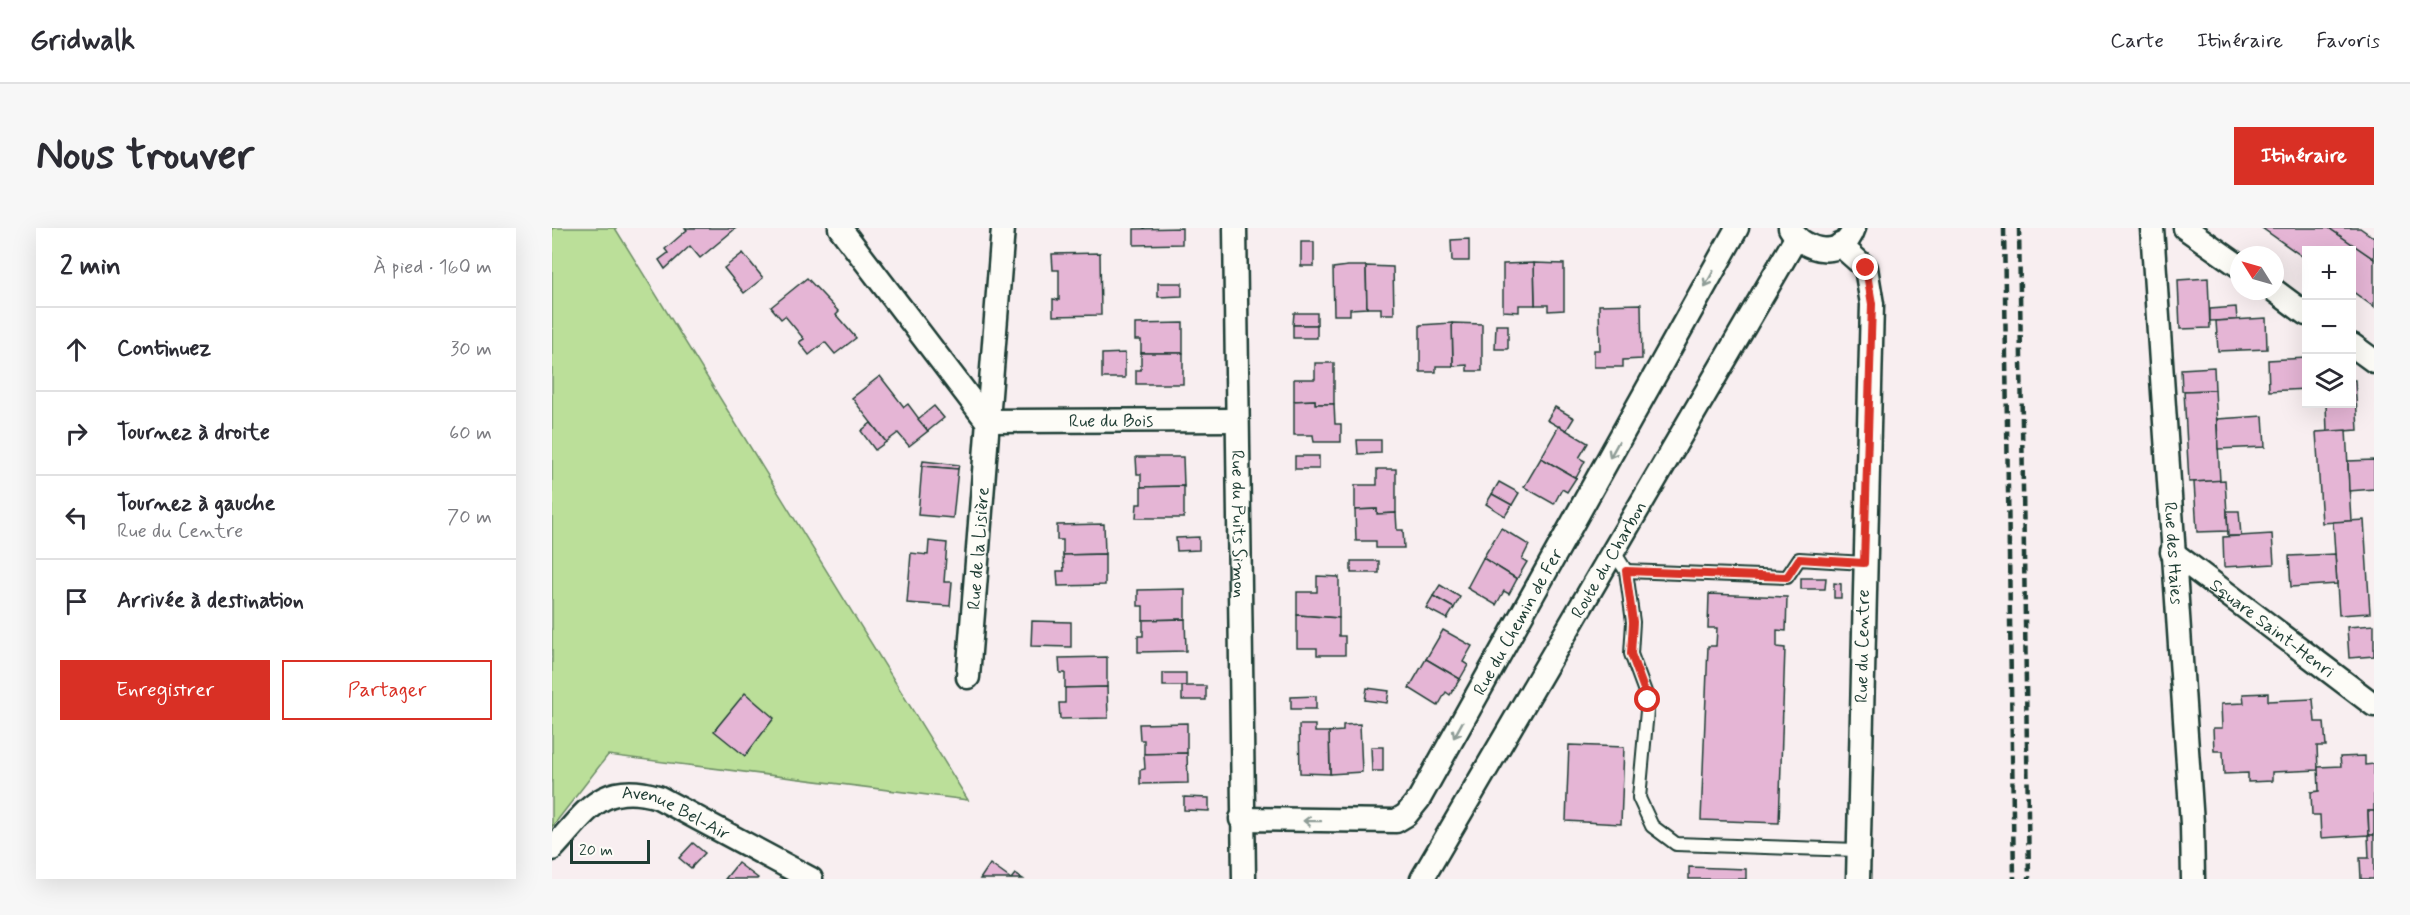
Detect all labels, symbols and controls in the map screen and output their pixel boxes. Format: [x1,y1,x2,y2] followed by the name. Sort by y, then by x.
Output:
[30,23,135,60] text: Gridwalk
[2110,27,2164,55] text: Carte
[2197,27,2283,55] text: Itinéraire
[2316,27,2380,55] text: Favoris
[2234,127,2374,185] button: Itinéraire
[36,129,254,184] text: Nous trouver
[2230,246,2284,300] north arrow
[2302,246,2356,408] map controls
[2302,246,2356,300] button: +
[60,250,121,284] text: 2 min
[373,254,492,281] text: À pied · 160 m
[1852,254,1878,280] route end
[1703,270,1715,287] one-way arrow
[2302,300,2356,354] button: −
[60,333,93,366] icon: ahead
[117,335,211,363] text: Continuez
[450,336,492,363] text: 30 m
[2302,354,2356,408] button: layers
[1069,409,1153,434] street label: Rue du Bois
[60,417,93,450] icon: right
[117,419,270,447] text: Tournez à droite
[449,420,492,447] text: 60 m
[1608,440,1619,458] one-way arrow
[1225,450,1251,598] street label: Rue du Puits Simon
[962,486,996,611] street label: Rue de la Lisière
[117,490,275,518] text: Tournez à gauche
[1566,497,1653,623] street label: Route du Charbon
[60,501,93,534] icon: left
[2157,501,2188,606] street label: Rue des Haies
[447,504,492,531] text: 70 m
[117,518,243,545] text: Rue du Centre
[1468,544,1569,700] street label: Rue du Chemin de Fer
[2204,574,2339,684] street label: Square Saint-Henri
[60,585,93,618] icon: arrive
[117,587,304,615] text: Arrivée à destination
[1850,589,1876,703] street label: Rue du Centre
[60,660,270,720] button: Enregistrer
[282,660,492,720] button: Partager
[1634,686,1660,712] route start
[1452,721,1464,738] one-way arrow
[621,781,734,847] street label: Avenue Bel-Air
[1303,815,1323,826] one-way arrow
[570,837,650,864] scale bar
[579,840,613,861] text: 20 m

